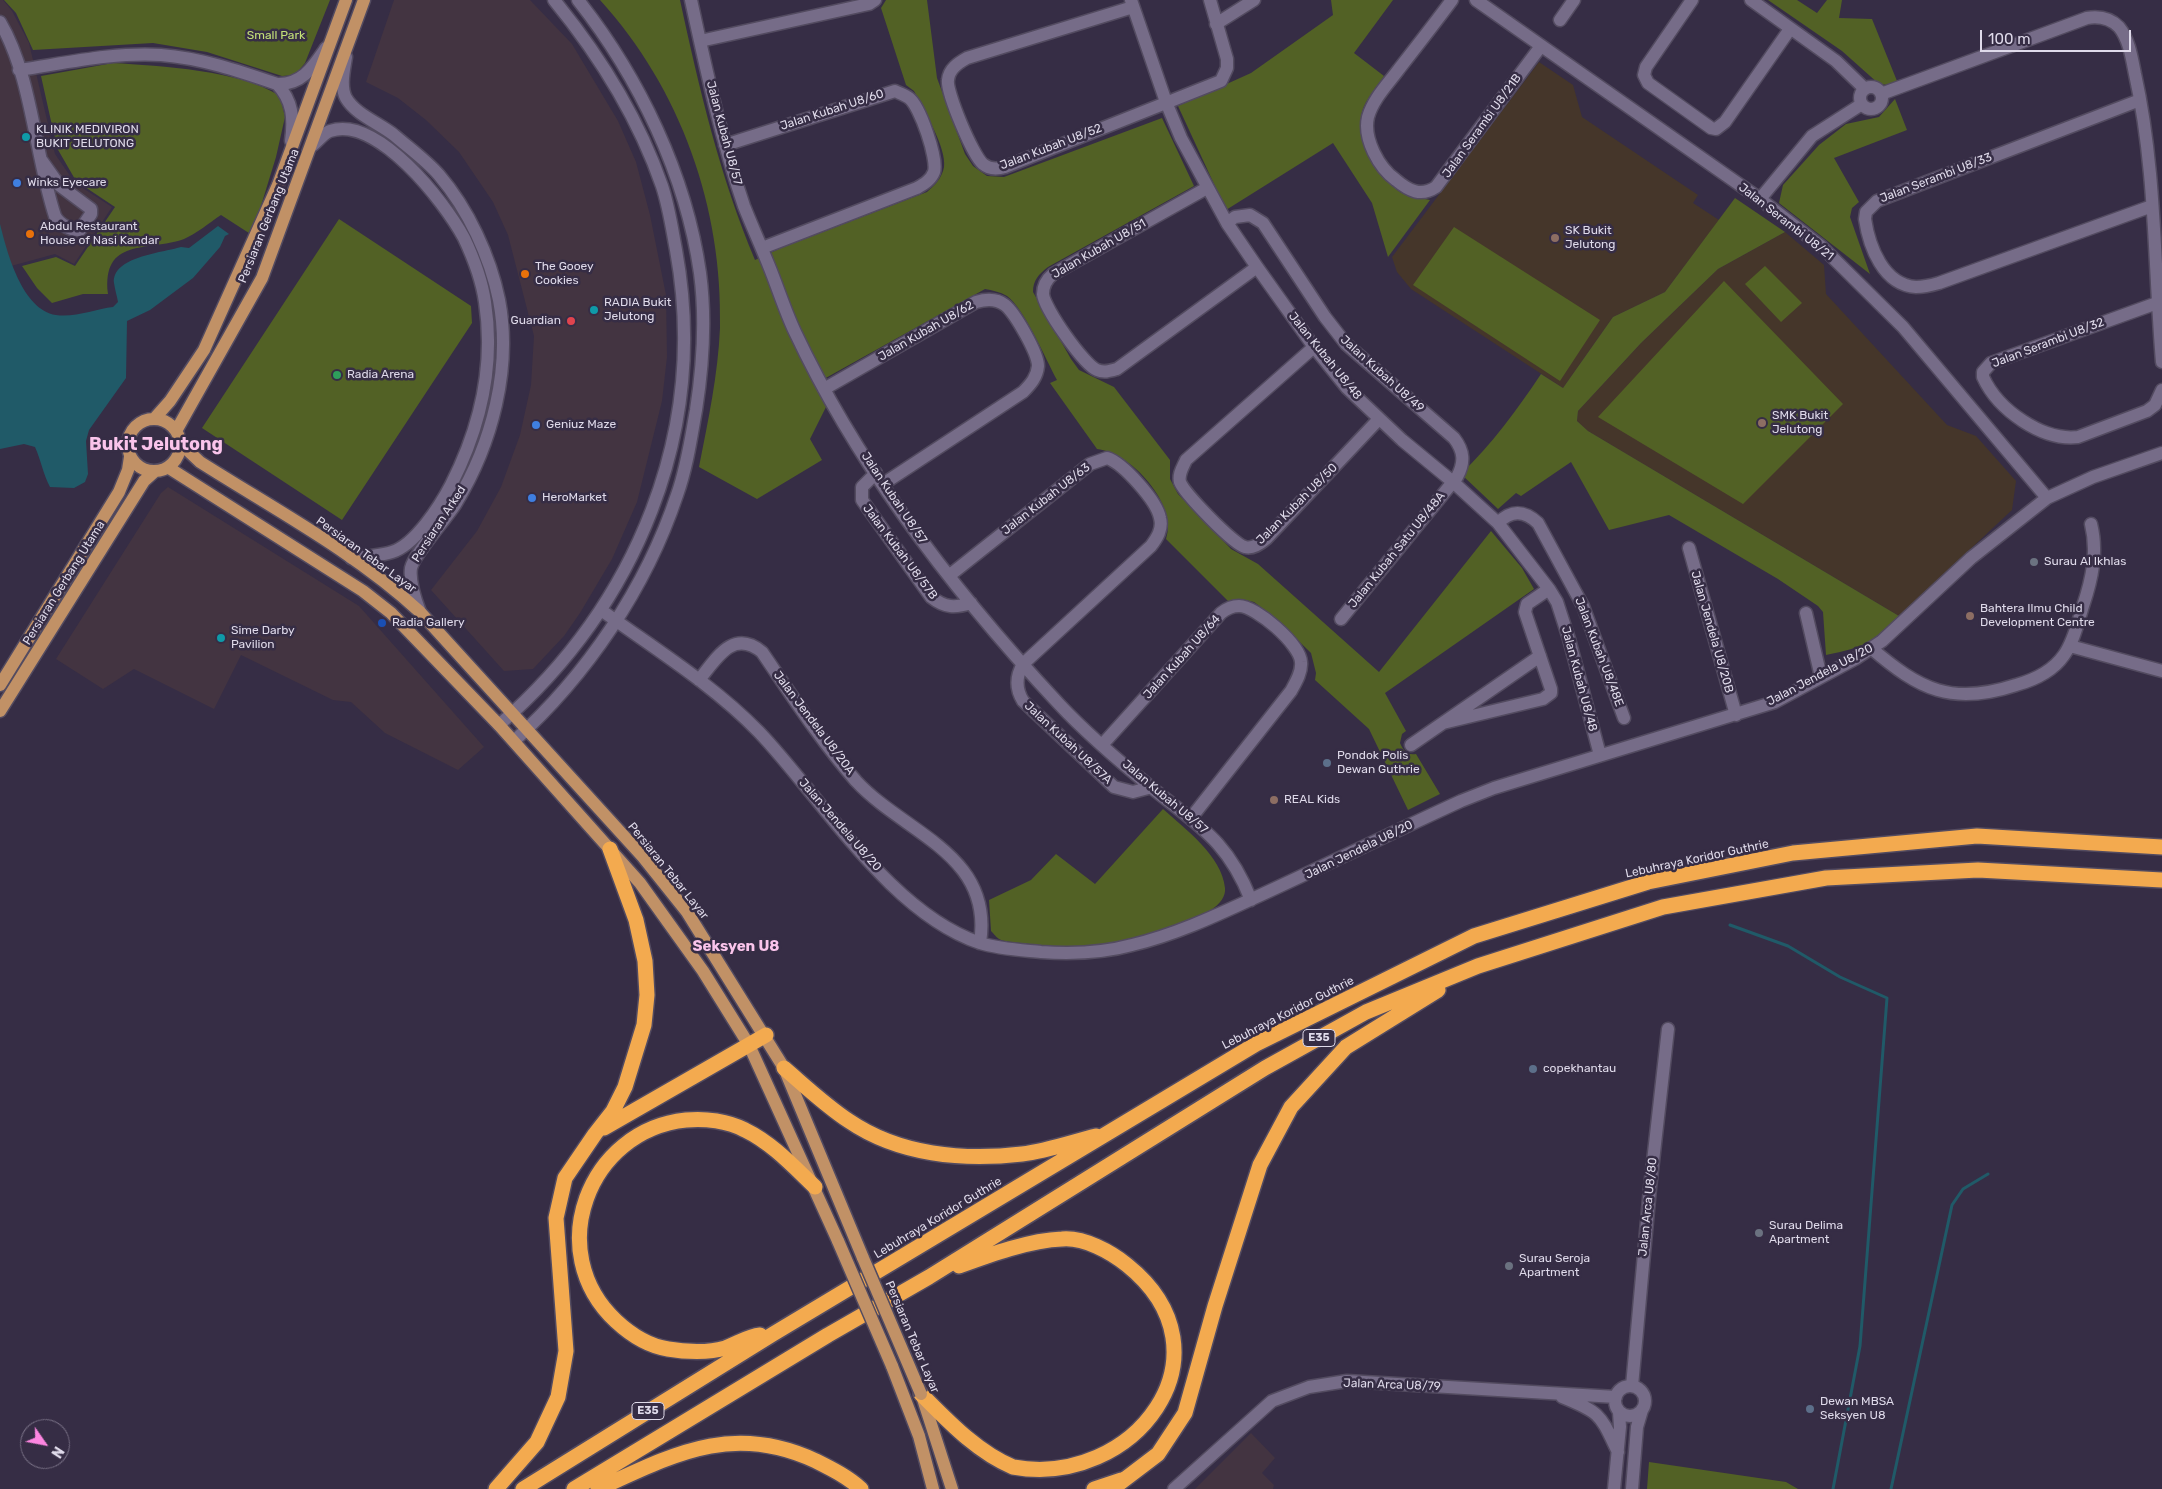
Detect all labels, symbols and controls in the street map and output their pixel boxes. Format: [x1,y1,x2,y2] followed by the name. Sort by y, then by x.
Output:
[1982,20,2133,52] scale bar
[247,29,305,43] park label: Small Park
[1988,30,2030,48] text: 100 m
[1440,71,1524,181] street label: Jalan Serambi U8/21B
[703,79,745,187] street label: Jalan Kubah U8/57
[778,86,886,134] street label: Jalan Kubah U8/60
[998,121,1104,173] street label: Jalan Kubah U8/52
[36,123,139,151] place label: KLINIK MEDIVIRON BUKIT JELUTONG
[20,131,32,143] marker: KLINIK MEDIVIRON BUKIT JELUTONG
[235,147,303,285] street label: Persiaran Gerbang Utama
[1878,150,1994,206] street label: Jalan Serambi U8/33
[27,176,107,190] place label: Winks Eyecare
[11,177,23,189] marker: Winks Eyecare
[1736,180,1836,264] street label: Jalan Serambi U8/21
[1050,216,1148,282] street label: Jalan Kubah U8/51
[40,220,159,248] place label: Abdul Restaurant House of Nasi Kandar
[1565,224,1615,252] place label: SK Bukit Jelutong
[24,228,36,240] marker: Abdul Restaurant House of Nasi Kandar
[1549,232,1561,244] marker: SK Bukit Jelutong
[535,260,594,288] place label: The Gooey Cookies
[519,268,531,280] marker: The Gooey Cookies
[604,296,671,324] place label: RADIA Bukit Jelutong
[876,298,976,364] street label: Jalan Kubah U8/62
[588,304,600,316] marker: RADIA Bukit Jelutong
[1285,309,1365,403] street label: Jalan Kubah U8/48
[511,314,561,328] place label: Guardian
[565,315,577,327] marker: Guardian
[1990,315,2106,371] street label: Jalan Serambi U8/32
[1337,333,1427,415] street label: Jalan Kubah U8/49
[347,368,414,382] place label: Radia Arena
[331,369,343,381] marker: Radia Arena
[1772,409,1828,437] place label: SMK Bukit Jelutong
[1756,417,1768,429] marker: SMK Bukit Jelutong
[546,418,616,432] place label: Geniuz Maze
[530,419,542,431] marker: Geniuz Maze
[89,434,223,456] district label: Bukit Jelutong
[858,450,930,546] street label: Jalan Kubah U8/57
[999,460,1093,538] street label: Jalan Kubah U8/63
[1254,461,1340,547] street label: Jalan Kubah U8/50
[409,483,469,565] street label: Persiaran Arked
[1346,489,1448,611] street label: Jalan Kubah Satu U8/48A
[542,491,607,505] place label: HeroMarket
[526,492,538,504] marker: HeroMarket
[860,502,940,602] street label: Jalan Kubah U8/57B
[313,514,419,596] street label: Persiaran Tebar Layar
[20,518,108,648] street label: Persiaran Gerbang Utama
[2044,555,2126,569] place label: Surau Al Ikhlas
[2028,556,2040,568] marker: Surau Al Ikhlas
[1688,569,1736,695] street label: Jalan Jendela U8/20B
[1572,595,1626,709] street label: Jalan Kubah U8/48E
[1980,602,2095,630] place label: Bahtera Ilmu Child Development Centre
[1964,610,1976,622] marker: Bahtera Ilmu Child Development Centre
[1141,612,1223,702] street label: Jalan Kubah U8/64
[392,616,465,630] place label: Radia Gallery
[376,617,388,629] marker: Radia Gallery
[231,624,295,652] place label: Sime Darby Pavilion
[1558,625,1600,733] street label: Jalan Kubah U8/48
[215,632,227,644] marker: Sime Darby Pavilion
[1764,641,1876,709] street label: Jalan Jendela U8/20
[770,668,858,778] street label: Jalan Jendela U8/20A
[1021,699,1115,787] street label: Jalan Kubah U8/57A
[1337,749,1420,777] place label: Pondok Polis Dewan Guthrie
[1119,757,1211,837] street label: Jalan Kubah U8/57
[1321,757,1333,769] marker: Pondok Polis Dewan Guthrie
[796,776,884,874] street label: Jalan Jendela U8/20
[1284,793,1340,807] place label: REAL Kids
[1268,794,1280,806] marker: REAL Kids
[1303,818,1415,882] street label: Jalan Jendela U8/20
[625,820,711,922] street label: Persiaran Tebar Layar
[1624,837,1770,881] street label: Lebuhraya Koridor Guthrie
[693,938,779,956] district label: Seksyen U8
[1220,973,1356,1053] street label: Lebuhraya Koridor Guthrie
[1303,1030,1335,1046] road number: E35
[1543,1062,1616,1076] place label: copekhantau
[1527,1063,1539,1075] marker: copekhantau
[1636,1157,1660,1257] street label: Jalan Arca U8/80
[872,1174,1004,1262] street label: Lebuhraya Koridor Guthrie
[1769,1219,1843,1247] place label: Surau Delima Apartment
[1753,1227,1765,1239] marker: Surau Delima Apartment
[1519,1252,1590,1280] place label: Surau Seroja Apartment
[1503,1260,1515,1272] marker: Surau Seroja Apartment
[882,1279,942,1395] street label: Persiaran Tebar Layar
[1343,1376,1441,1394] street label: Jalan Arca U8/79
[1820,1395,1894,1423] place label: Dewan MBSA Seksyen U8
[632,1402,664,1420] road number: E35
[1804,1403,1816,1415] marker: Dewan MBSA Seksyen U8
[20,1419,70,1469] north arrow
[47,1443,67,1461] text: N

